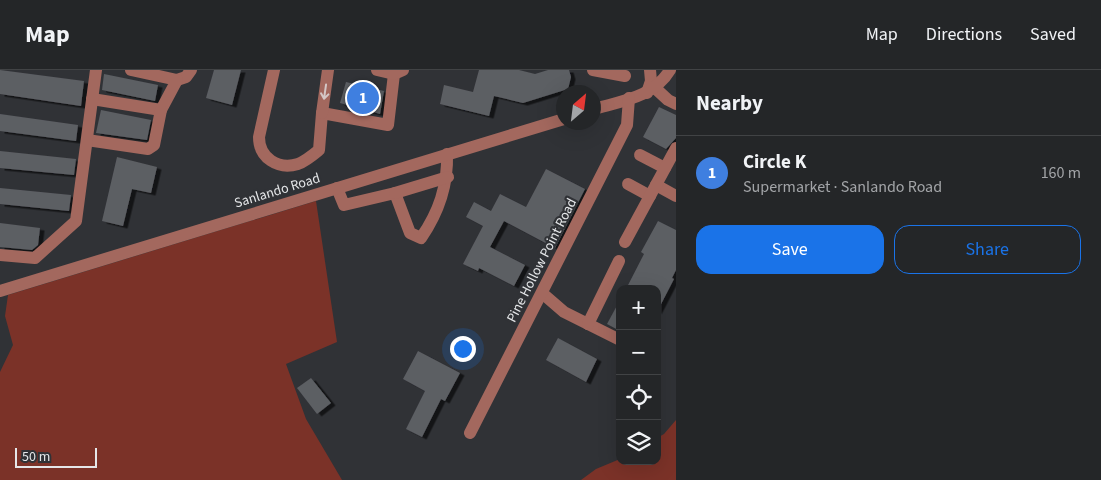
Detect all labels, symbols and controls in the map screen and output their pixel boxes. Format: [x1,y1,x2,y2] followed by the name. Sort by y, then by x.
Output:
[25,17,70,52] text: Map
[866,22,898,47] text: Map
[926,22,1002,47] text: Directions
[1030,22,1076,47] text: Saved
[347,79,379,117] pin: 1
[320,83,330,99] one-way arrow
[556,85,601,130] north arrow
[696,88,763,118] text: Nearby
[743,149,806,176] text: Circle K
[708,162,716,184] text: 1
[1041,162,1081,184] text: 160 m
[232,168,323,213] street label: Sanlando Road
[743,176,942,198] text: Supermarket · Sanlando Road
[502,195,582,326] street label: Pine Hollow Point Road
[696,225,884,274] button: Save
[894,225,1081,274] button: Share
[616,285,661,465] map controls
[616,285,661,330] button: +
[616,330,661,375] button: −
[450,336,476,362] your location
[616,375,661,420] button: locate
[616,420,661,465] button: layers
[15,445,98,468] scale bar
[22,447,50,467] text: 50 m

